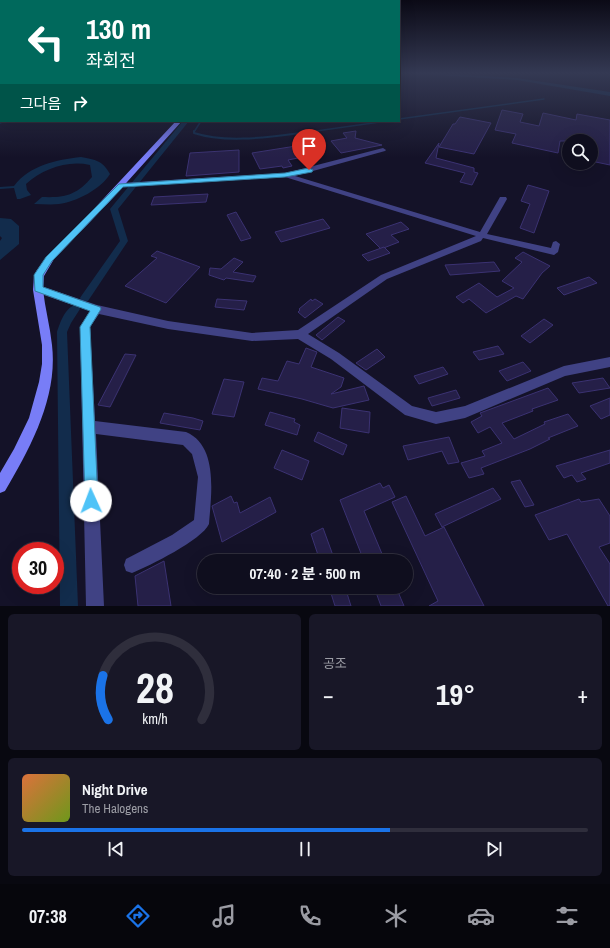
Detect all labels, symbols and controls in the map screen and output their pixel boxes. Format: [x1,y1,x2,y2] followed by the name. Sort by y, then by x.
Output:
[86,10,151,48] text: 130 m
[20,16,72,68] icon: left
[86,48,136,73] text: 좌회전
[69,92,91,114] icon: right
[20,93,61,114] text: 그다음
[292,129,326,170] pin
[562,134,598,170] map controls
[562,134,598,170] button: search
[298,135,320,157] icon: arrive
[70,480,112,522] position arrow
[12,542,64,594] speed limit sign: 30
[250,563,360,584] text: 07:40 · 2 분 · 500 m
[323,655,347,672] text: 공조
[136,660,173,716] text: 28
[436,674,475,714] text: 19°
[323,680,334,710] text: −
[577,680,588,710] text: +
[142,709,167,728] text: km/h
[82,779,148,800] text: Night Drive
[82,800,148,817] text: The Halogens
[105,838,127,860] icon: previous
[294,838,316,860] icon: pause
[483,838,505,860] icon: next
[124,902,152,930] icon: directions
[210,902,238,930] icon: music
[296,902,324,930] icon: phone
[382,902,410,930] icon: climate
[467,902,495,930] icon: car
[553,902,581,930] icon: filters
[29,904,67,929] text: 07:38

